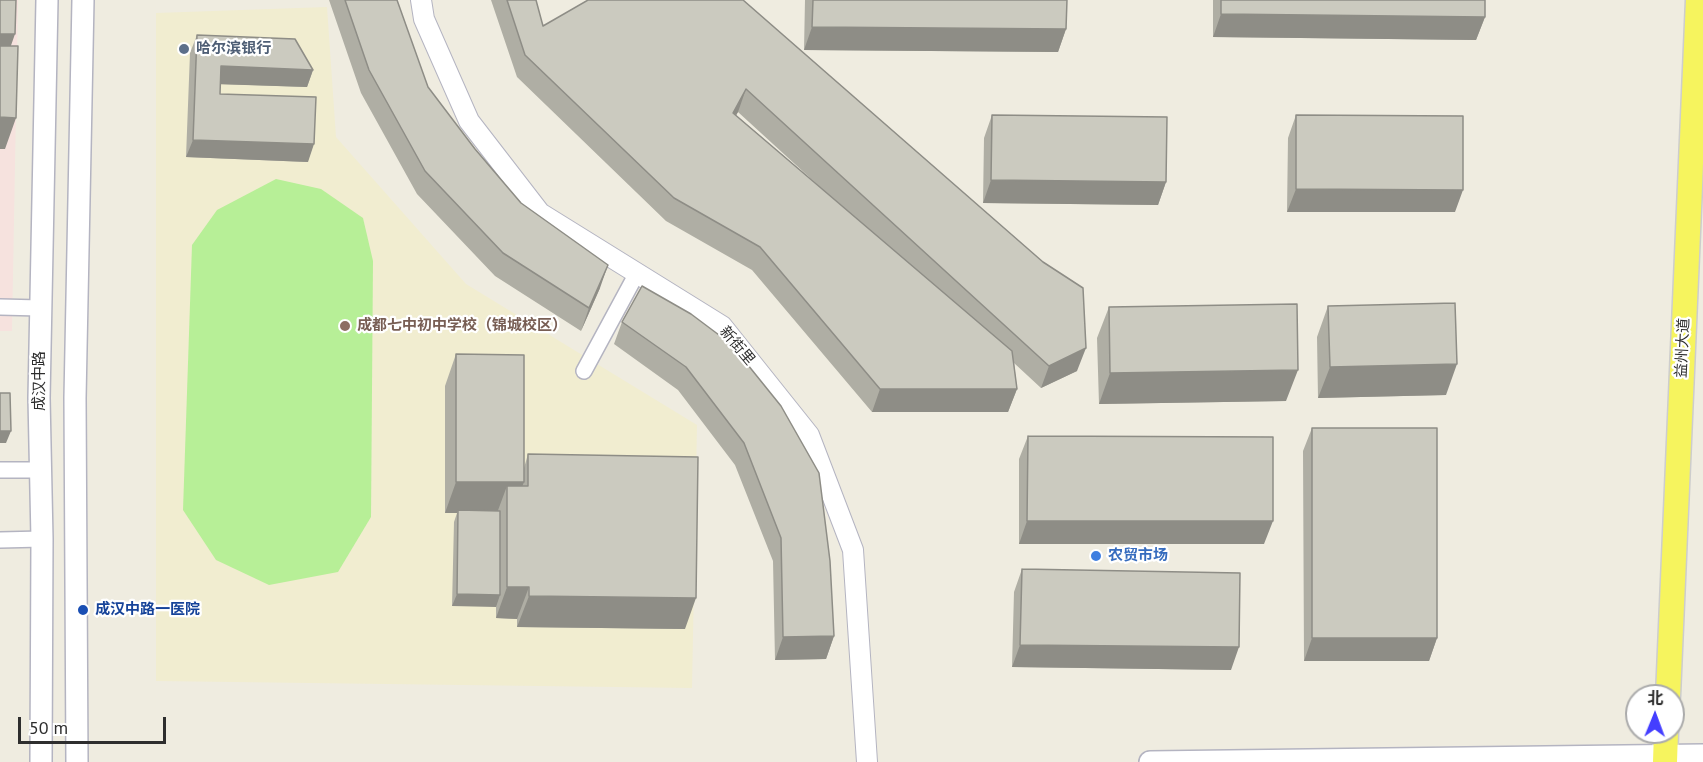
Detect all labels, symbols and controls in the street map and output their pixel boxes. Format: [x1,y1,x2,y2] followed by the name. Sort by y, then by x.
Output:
[196,40,271,58] place label: 哈尔滨银行
[177,42,191,56] marker: 哈尔滨银行
[357,317,567,335] place label: 成都七中初中学校（锦城校区）
[1672,318,1694,378] street label: 益州大道
[338,319,352,333] marker: 成都七中初中学校（锦城校区）
[716,323,758,369] street label: 新街里
[31,351,49,411] street label: 成汉中路
[1108,547,1168,565] place label: 农贸市场
[1089,549,1103,563] marker: 农贸市场
[95,601,200,619] place label: 成汉中路一医院
[76,603,90,617] marker: 成汉中路一医院
[1625,684,1685,744] north arrow
[1647,688,1663,708] text: 北
[21,705,170,743] scale bar
[29,716,68,739] text: 50 m

